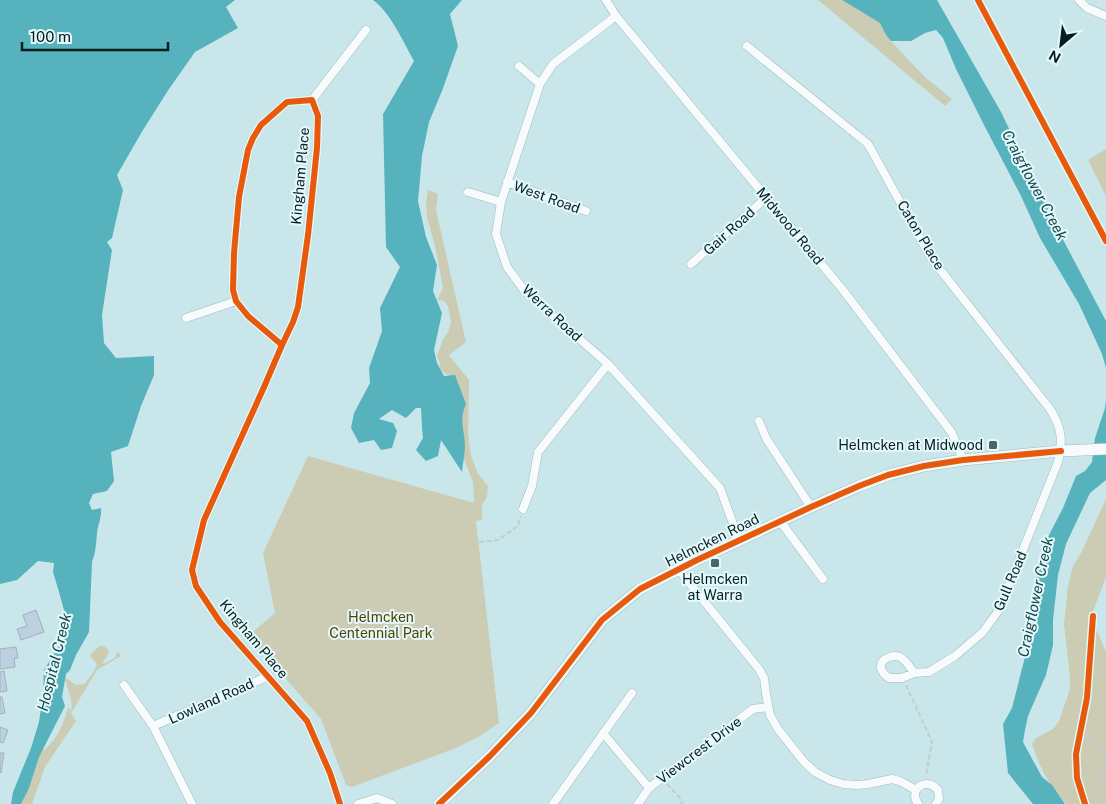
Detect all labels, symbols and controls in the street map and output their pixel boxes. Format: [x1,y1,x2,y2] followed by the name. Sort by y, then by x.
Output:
[22,20,169,52] scale bar
[1036,20,1086,70] north arrow
[30,28,71,45] text: 100 m
[1046,47,1063,66] text: N
[288,127,312,225] street label: Kingham Place
[999,127,1072,244] water label: Craigflower Creek
[512,178,582,216] street label: West Road
[753,184,827,268] street label: Midwood Road
[894,197,948,273] street label: Caton Place
[700,204,758,258] street label: Gair Road
[519,281,585,345] street label: Werra Road
[838,437,983,453] place label: Helmcken at Midwood
[987,439,999,451] marker: Helmcken at Midwood
[662,510,762,570] street label: Helmcken Road
[1014,535,1056,659] water label: Craigflower Creek
[990,549,1030,613] street label: Gull Road
[709,557,721,569] marker: Helmcken at Warra
[682,571,748,603] place label: Helmcken at Warra
[217,597,292,682] street label: Kingham Place
[329,609,433,641] park label: Helmcken Centennial Park
[34,610,75,713] water label: Hospital Creek
[166,675,256,727] street label: Lowland Road
[654,713,744,787] street label: Viewcrest Drive

